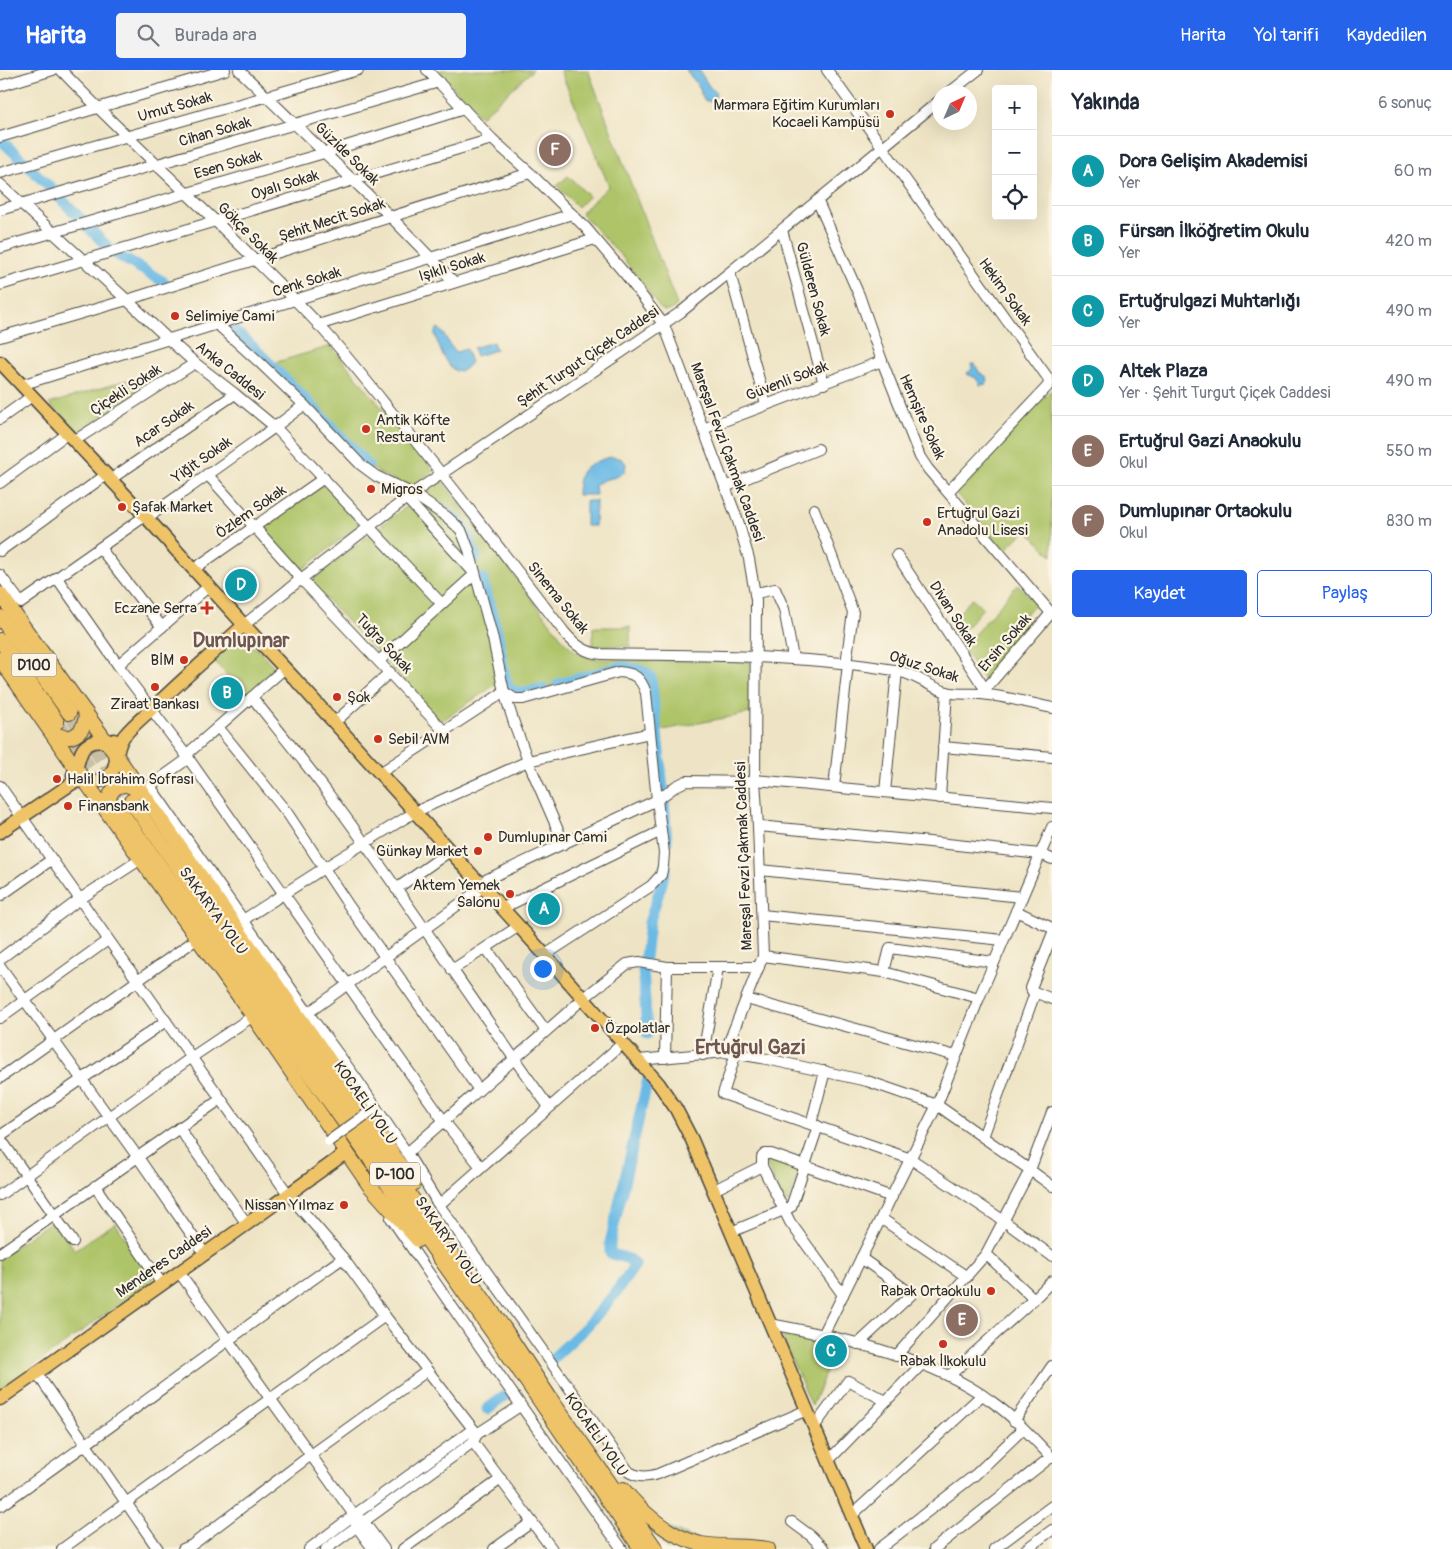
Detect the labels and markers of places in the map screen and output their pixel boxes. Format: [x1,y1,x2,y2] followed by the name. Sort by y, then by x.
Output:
[714,96,880,132] place label: Marmara Eğitim Kurumları Kocaeli Kampüsü
[884,108,896,120] marker: Marmara Eğitim Kurumları Kocaeli Kampüsü
[539,131,571,169] pin: F
[185,307,275,326] place label: Selimiye Cami
[169,310,181,322] marker: Selimiye Cami
[376,411,450,447] place label: Antik Köfte Restaurant
[360,423,372,435] marker: Antik Köfte Restaurant
[381,480,423,499] place label: Migros
[365,483,377,495] marker: Migros
[132,498,214,517] place label: Şafak Market
[116,501,128,513] marker: Şafak Market
[937,504,1028,540] place label: Ertuğrul Gazi Anadolu Lisesi
[921,516,933,528] marker: Ertuğrul Gazi Anadolu Lisesi
[225,566,257,604] pin: D
[114,599,197,618] place label: Eczane Serra
[201,602,213,614] marker: Eczane Serra
[150,651,174,670] place label: BİM
[178,654,190,666] marker: BİM
[211,674,243,712] pin: B
[149,681,161,693] marker: Ziraat Bankası
[347,688,371,707] place label: Şok
[331,691,343,703] marker: Şok
[110,695,200,714] place label: Ziraat Bankası
[388,730,450,749] place label: Sebil AVM
[372,733,384,745] marker: Sebil AVM
[67,770,194,789] place label: Halil İbrahim Sofrası
[51,773,63,785] marker: Halil İbrahim Sofrası
[78,797,150,816] place label: Finansbank
[62,800,74,812] marker: Finansbank
[498,828,607,847] place label: Dumlupınar Cami
[482,831,494,843] marker: Dumlupınar Cami
[376,842,469,861] place label: Günkay Market
[472,845,484,857] marker: Günkay Market
[413,876,501,912] place label: Aktem Yemek Salonu
[504,888,516,900] marker: Aktem Yemek Salonu
[528,890,560,928] pin: A
[605,1019,671,1038] place label: Özpolatlar
[589,1022,601,1034] marker: Özpolatlar
[244,1196,334,1215] place label: Nissan Yılmaz
[338,1199,350,1211] marker: Nissan Yılmaz
[881,1282,981,1301] place label: Rabak Ortaokulu
[985,1285,997,1297] marker: Rabak Ortaokulu
[946,1301,978,1339] pin: E
[815,1332,847,1370] pin: C
[937,1338,949,1350] marker: Rabak İlkokulu
[900,1352,986,1371] place label: Rabak İlkokulu

